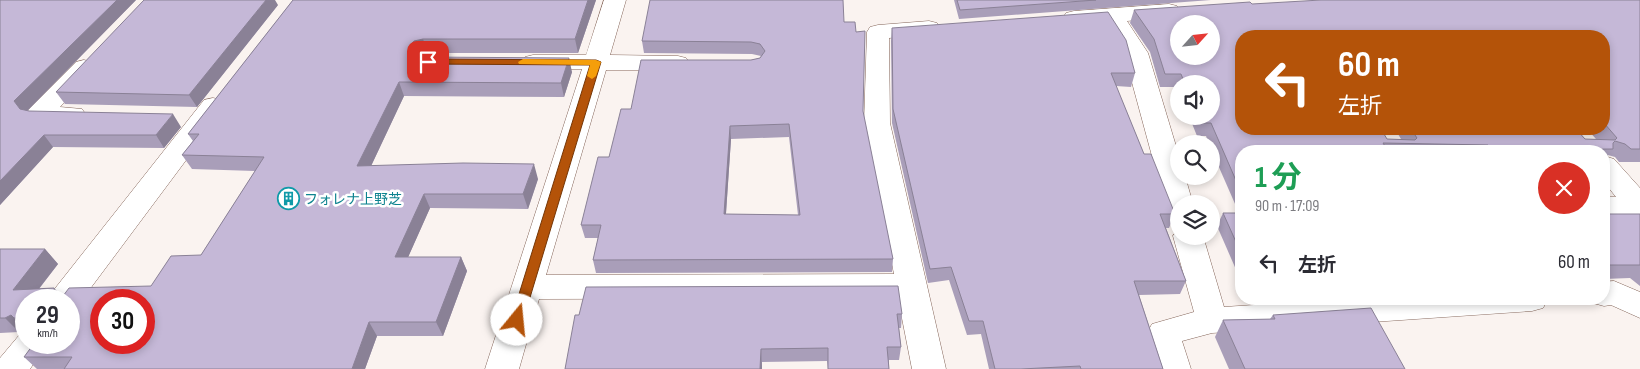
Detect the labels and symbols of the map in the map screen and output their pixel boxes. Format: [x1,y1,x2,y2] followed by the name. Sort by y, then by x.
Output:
[1170,15,1220,65] north arrow
[407,41,449,83] pin
[276,187,300,211] building icon: フォレナ上野芝
[304,191,402,208] place label: フォレナ上野芝
[90,289,155,354] speed limit sign: 30
[490,293,542,345] position arrow

